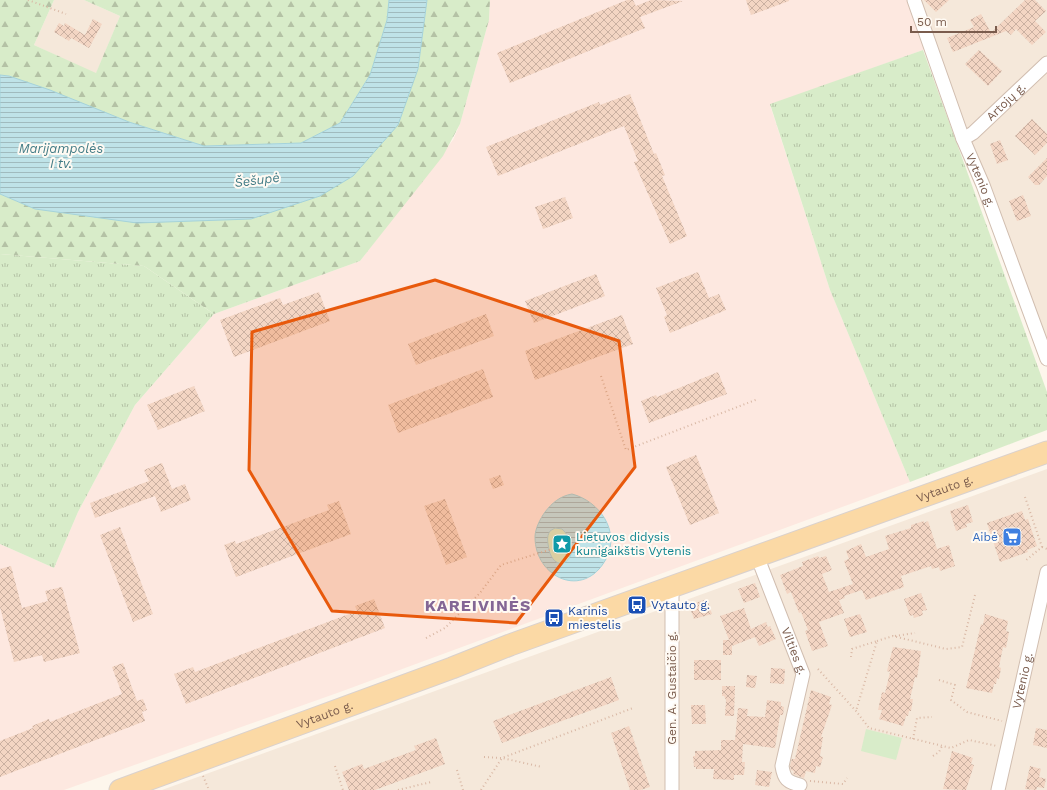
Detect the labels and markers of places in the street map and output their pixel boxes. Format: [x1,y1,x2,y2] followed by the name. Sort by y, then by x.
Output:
[1001,526,1023,548] supermarket icon: Aibė
[576,530,691,558] place label: Lietuvos didysis kunigaikštis Vytenis
[972,530,998,544] place label: Aibė
[551,533,573,555] place icon: Lietuvos didysis kunigaikštis Vytenis
[626,594,648,616] bus stop icon: Vytauto g.
[651,598,710,612] place label: Vytauto g.
[568,604,621,632] place label: Karinis miestelis
[543,607,565,629] bus stop icon: Karinis miestelis

